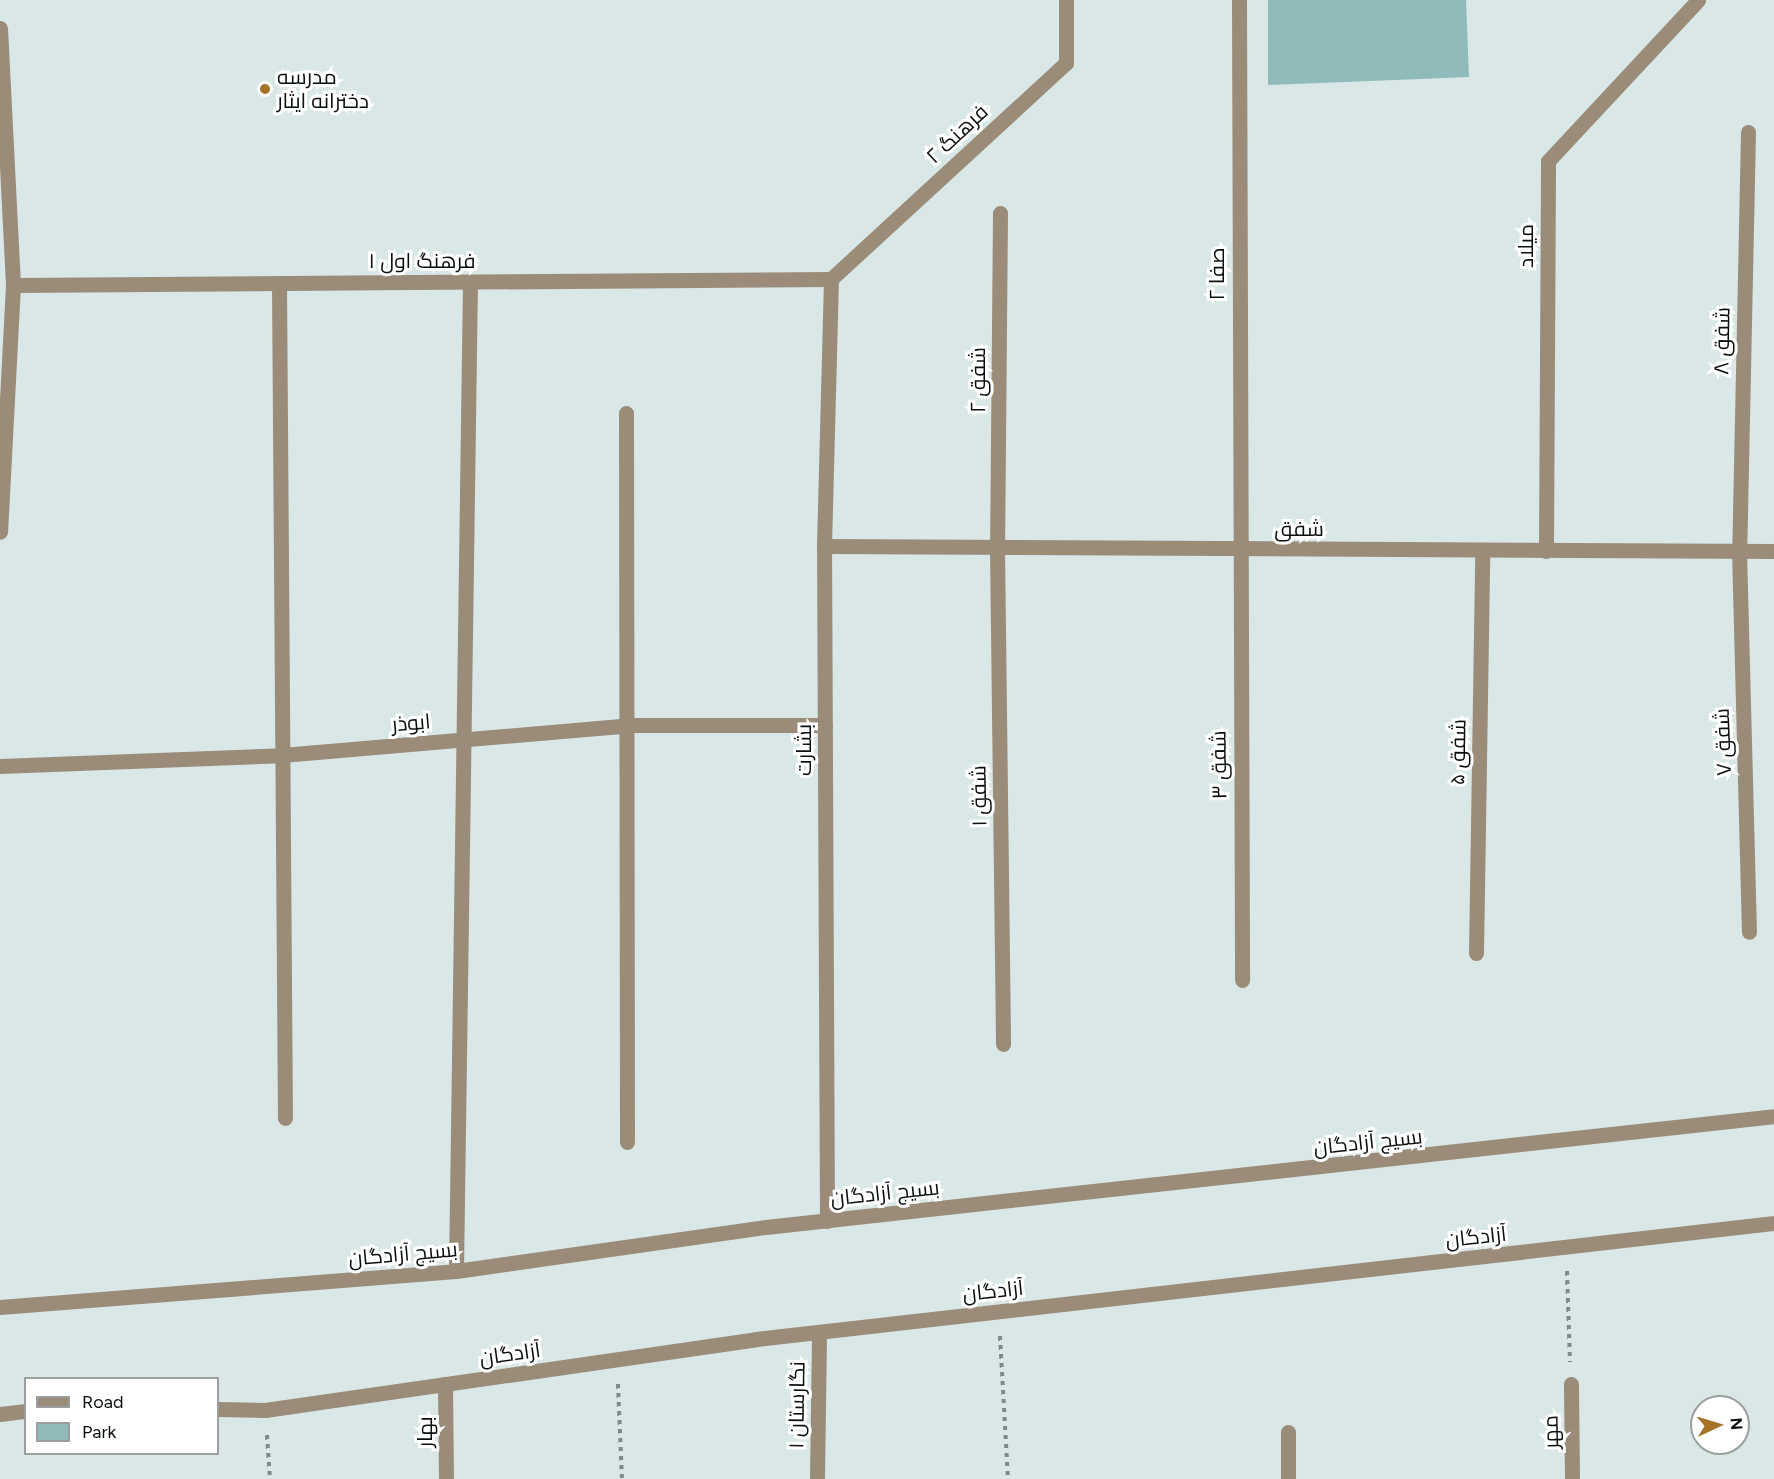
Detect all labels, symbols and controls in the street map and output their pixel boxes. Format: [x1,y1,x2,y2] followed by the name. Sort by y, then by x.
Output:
[277,64,369,114] place label: مدرسه دخترانه ایثار
[258,82,272,96] marker: مدرسه دخترانه ایثار
[921,99,993,169] street label: فرهنگ ۲
[1513,224,1539,268] street label: میلاد
[1204,247,1230,301] street label: صفا ۲
[368,248,476,274] street label: فرهنگ اول ۱
[1709,307,1735,375] street label: شفق ۸
[965,347,991,413] street label: شفق ۲
[1274,516,1324,542] street label: شفق
[1709,708,1737,776] street label: شفق ۷
[390,709,432,737] street label: ابوذر
[1445,719,1471,785] street label: شفق ۵
[791,724,817,776] street label: بشارت
[1206,730,1232,800] street label: شفق ۳
[966,765,992,827] street label: شفق ۱
[1312,1124,1424,1160] street label: بسیج آزادگان
[829,1175,941,1211] street label: بسیج آزادگان
[1444,1221,1508,1253] street label: آزادگان
[347,1237,459,1271] street label: بسیج آزادگان
[961,1275,1025,1307] street label: آزادگان
[478,1337,542,1371] street label: آزادگان
[784,1361,810,1449] street label: نگارستان ۱
[24,1377,219,1455] legend
[82,1391,123,1413] text: Road
[1690,1395,1750,1455] north arrow
[1538,1415,1564,1449] street label: مهر
[412,1416,438,1448] street label: بهار
[1727,1417,1746,1431] text: N
[82,1421,116,1443] text: Park

